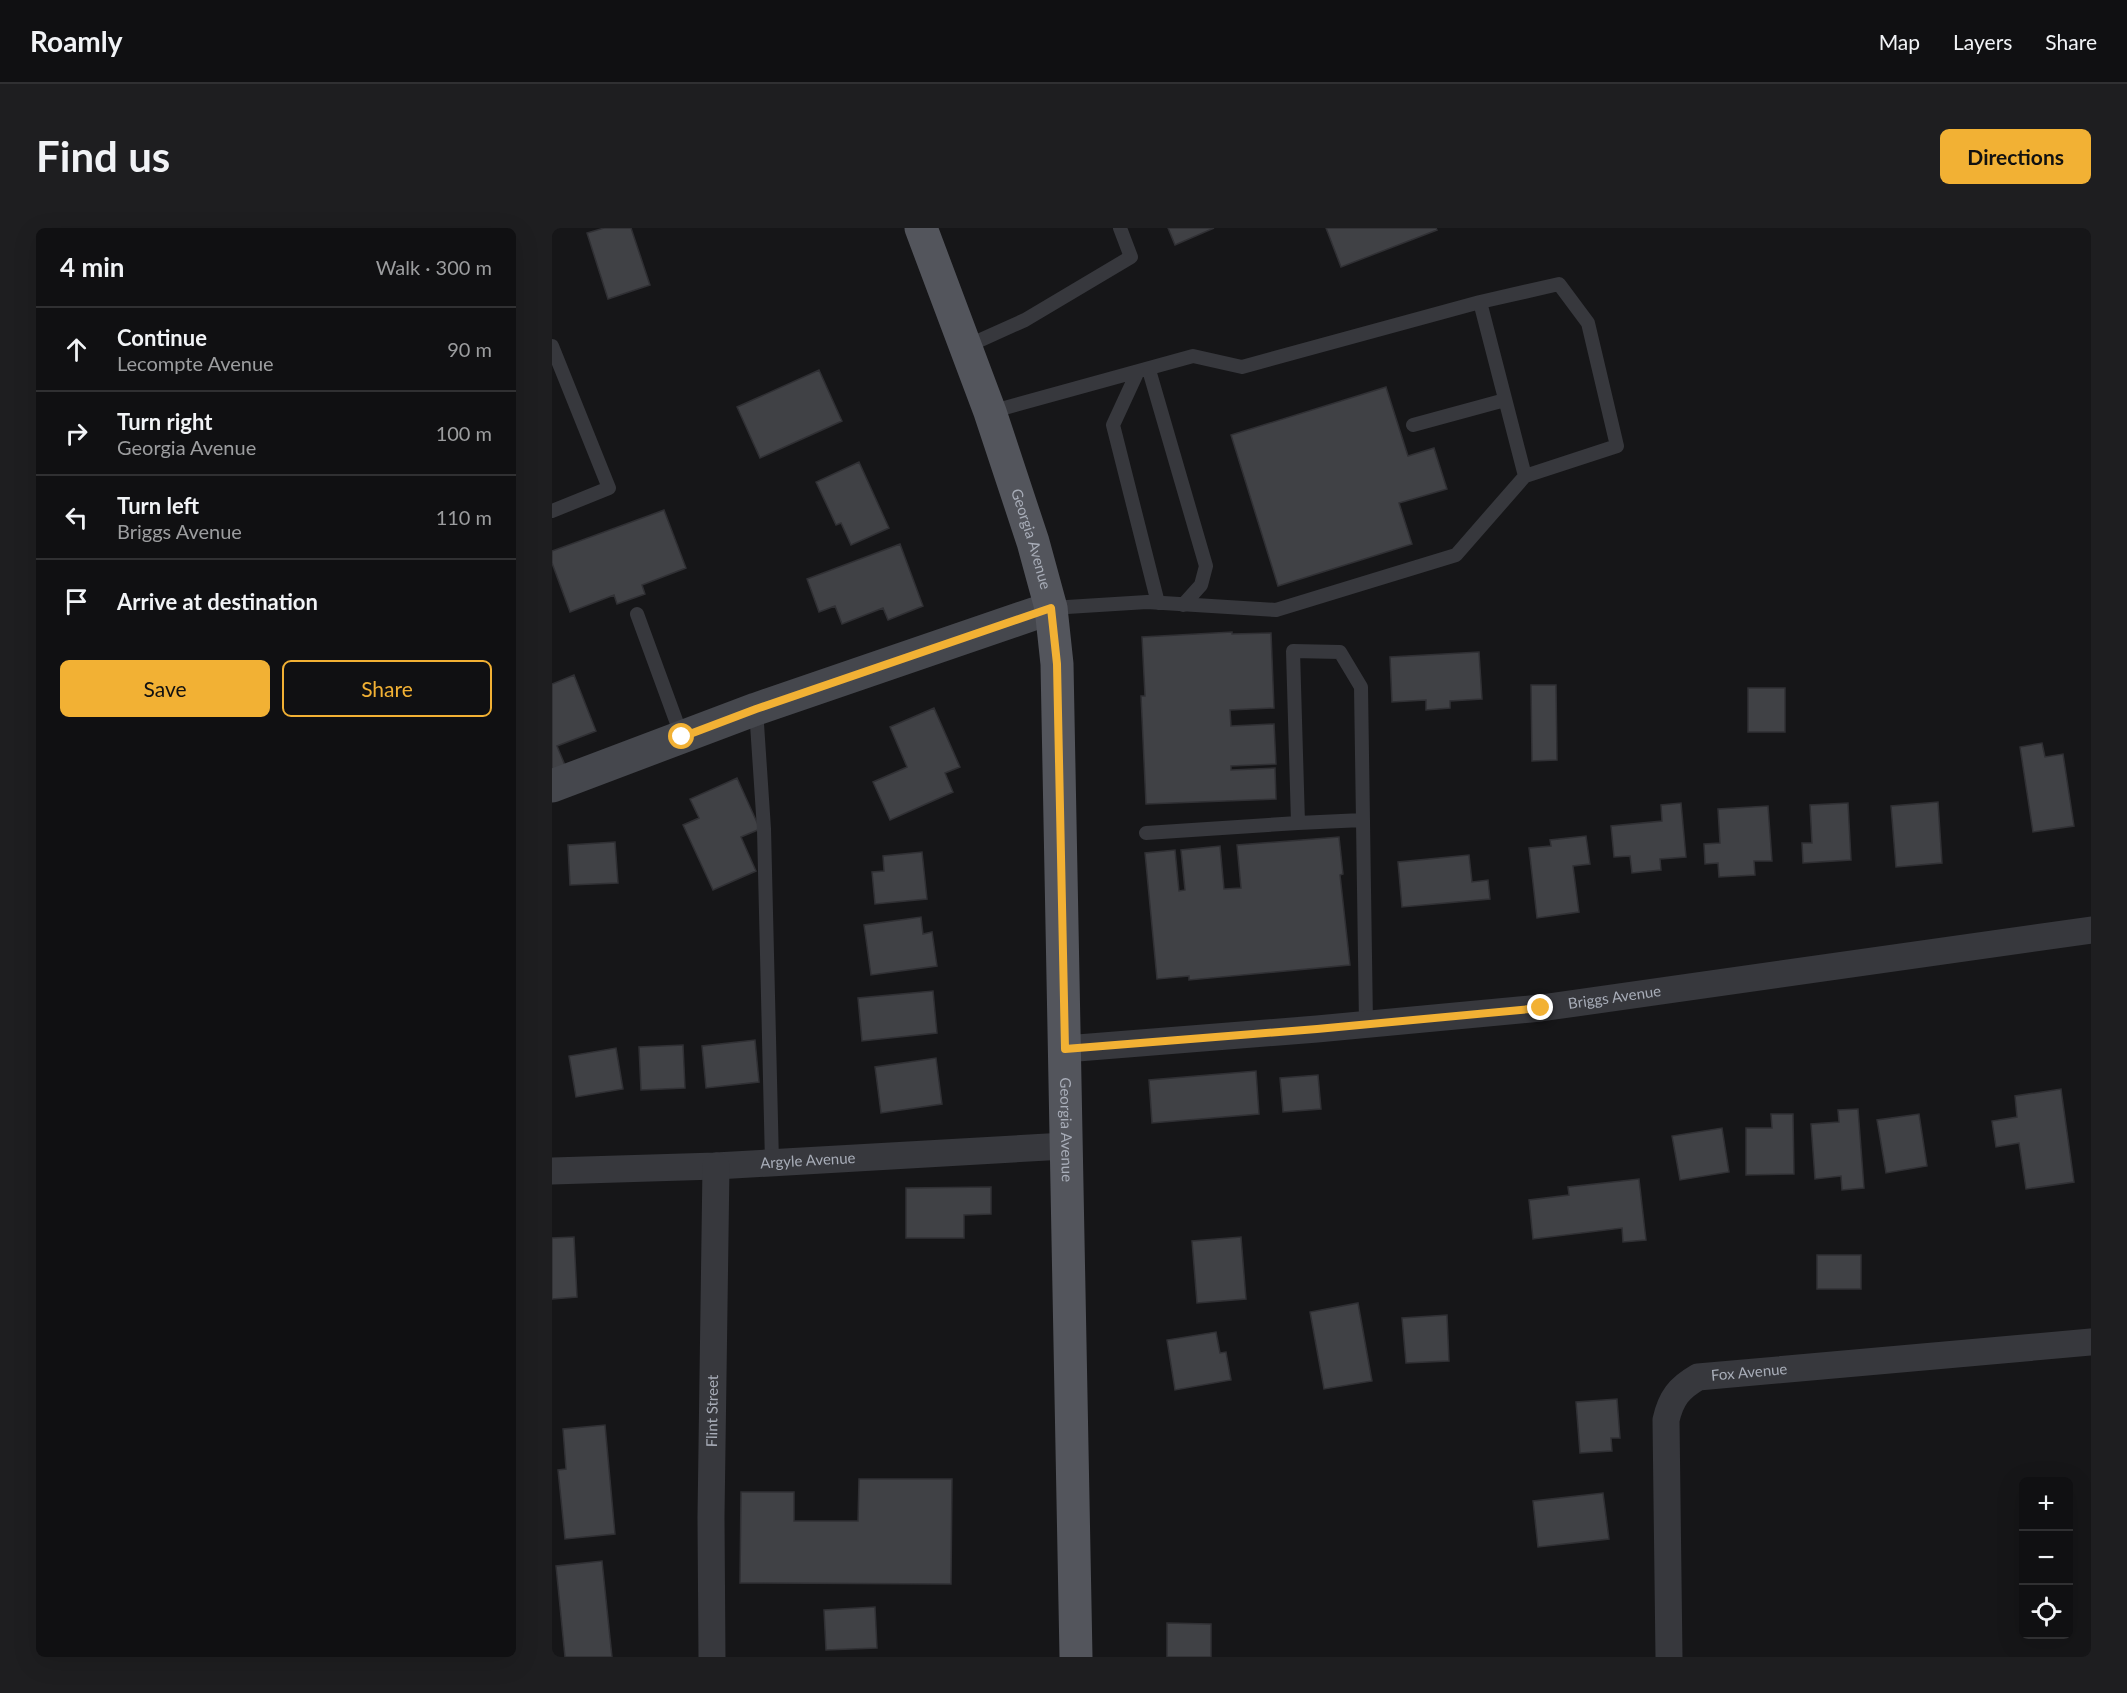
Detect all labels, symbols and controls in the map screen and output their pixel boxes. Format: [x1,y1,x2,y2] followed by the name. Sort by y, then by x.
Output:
[30,24,123,58] text: Roamly
[1879,29,1920,54] text: Map
[1953,29,2012,54] text: Layers
[2045,29,2097,54] text: Share
[1940,129,2091,184] button: Directions
[36,131,170,181] text: Find us
[60,251,124,283] text: 4 min
[376,255,492,279] text: Walk · 300 m
[117,324,207,351] text: Continue
[60,333,93,366] icon: ahead
[447,337,492,361] text: 90 m
[117,351,274,375] text: Lecompte Avenue
[117,408,212,435] text: Turn right
[60,417,93,450] icon: right
[436,421,492,445] text: 100 m
[117,435,256,459] text: Georgia Avenue
[1008,486,1056,591] street label: Georgia Avenue
[117,492,199,519] text: Turn left
[60,501,93,534] icon: left
[436,505,492,529] text: 110 m
[117,519,242,543] text: Briggs Avenue
[60,585,93,618] icon: arrive
[117,588,318,615] text: Arrive at destination
[60,660,270,717] button: Save
[282,660,492,717] button: Share
[668,723,694,749] route start
[1567,981,1662,1012] street label: Briggs Avenue
[1527,994,1553,1020] route end
[1057,1077,1077,1182] street label: Georgia Avenue
[760,1148,856,1171] street label: Argyle Avenue
[1710,1359,1788,1384] street label: Fox Avenue
[702,1374,721,1447] street label: Flint Street
[2019,1477,2073,1639] map controls
[2019,1477,2073,1531] button: +
[2019,1531,2073,1585] button: −
[2019,1585,2073,1639] button: locate

